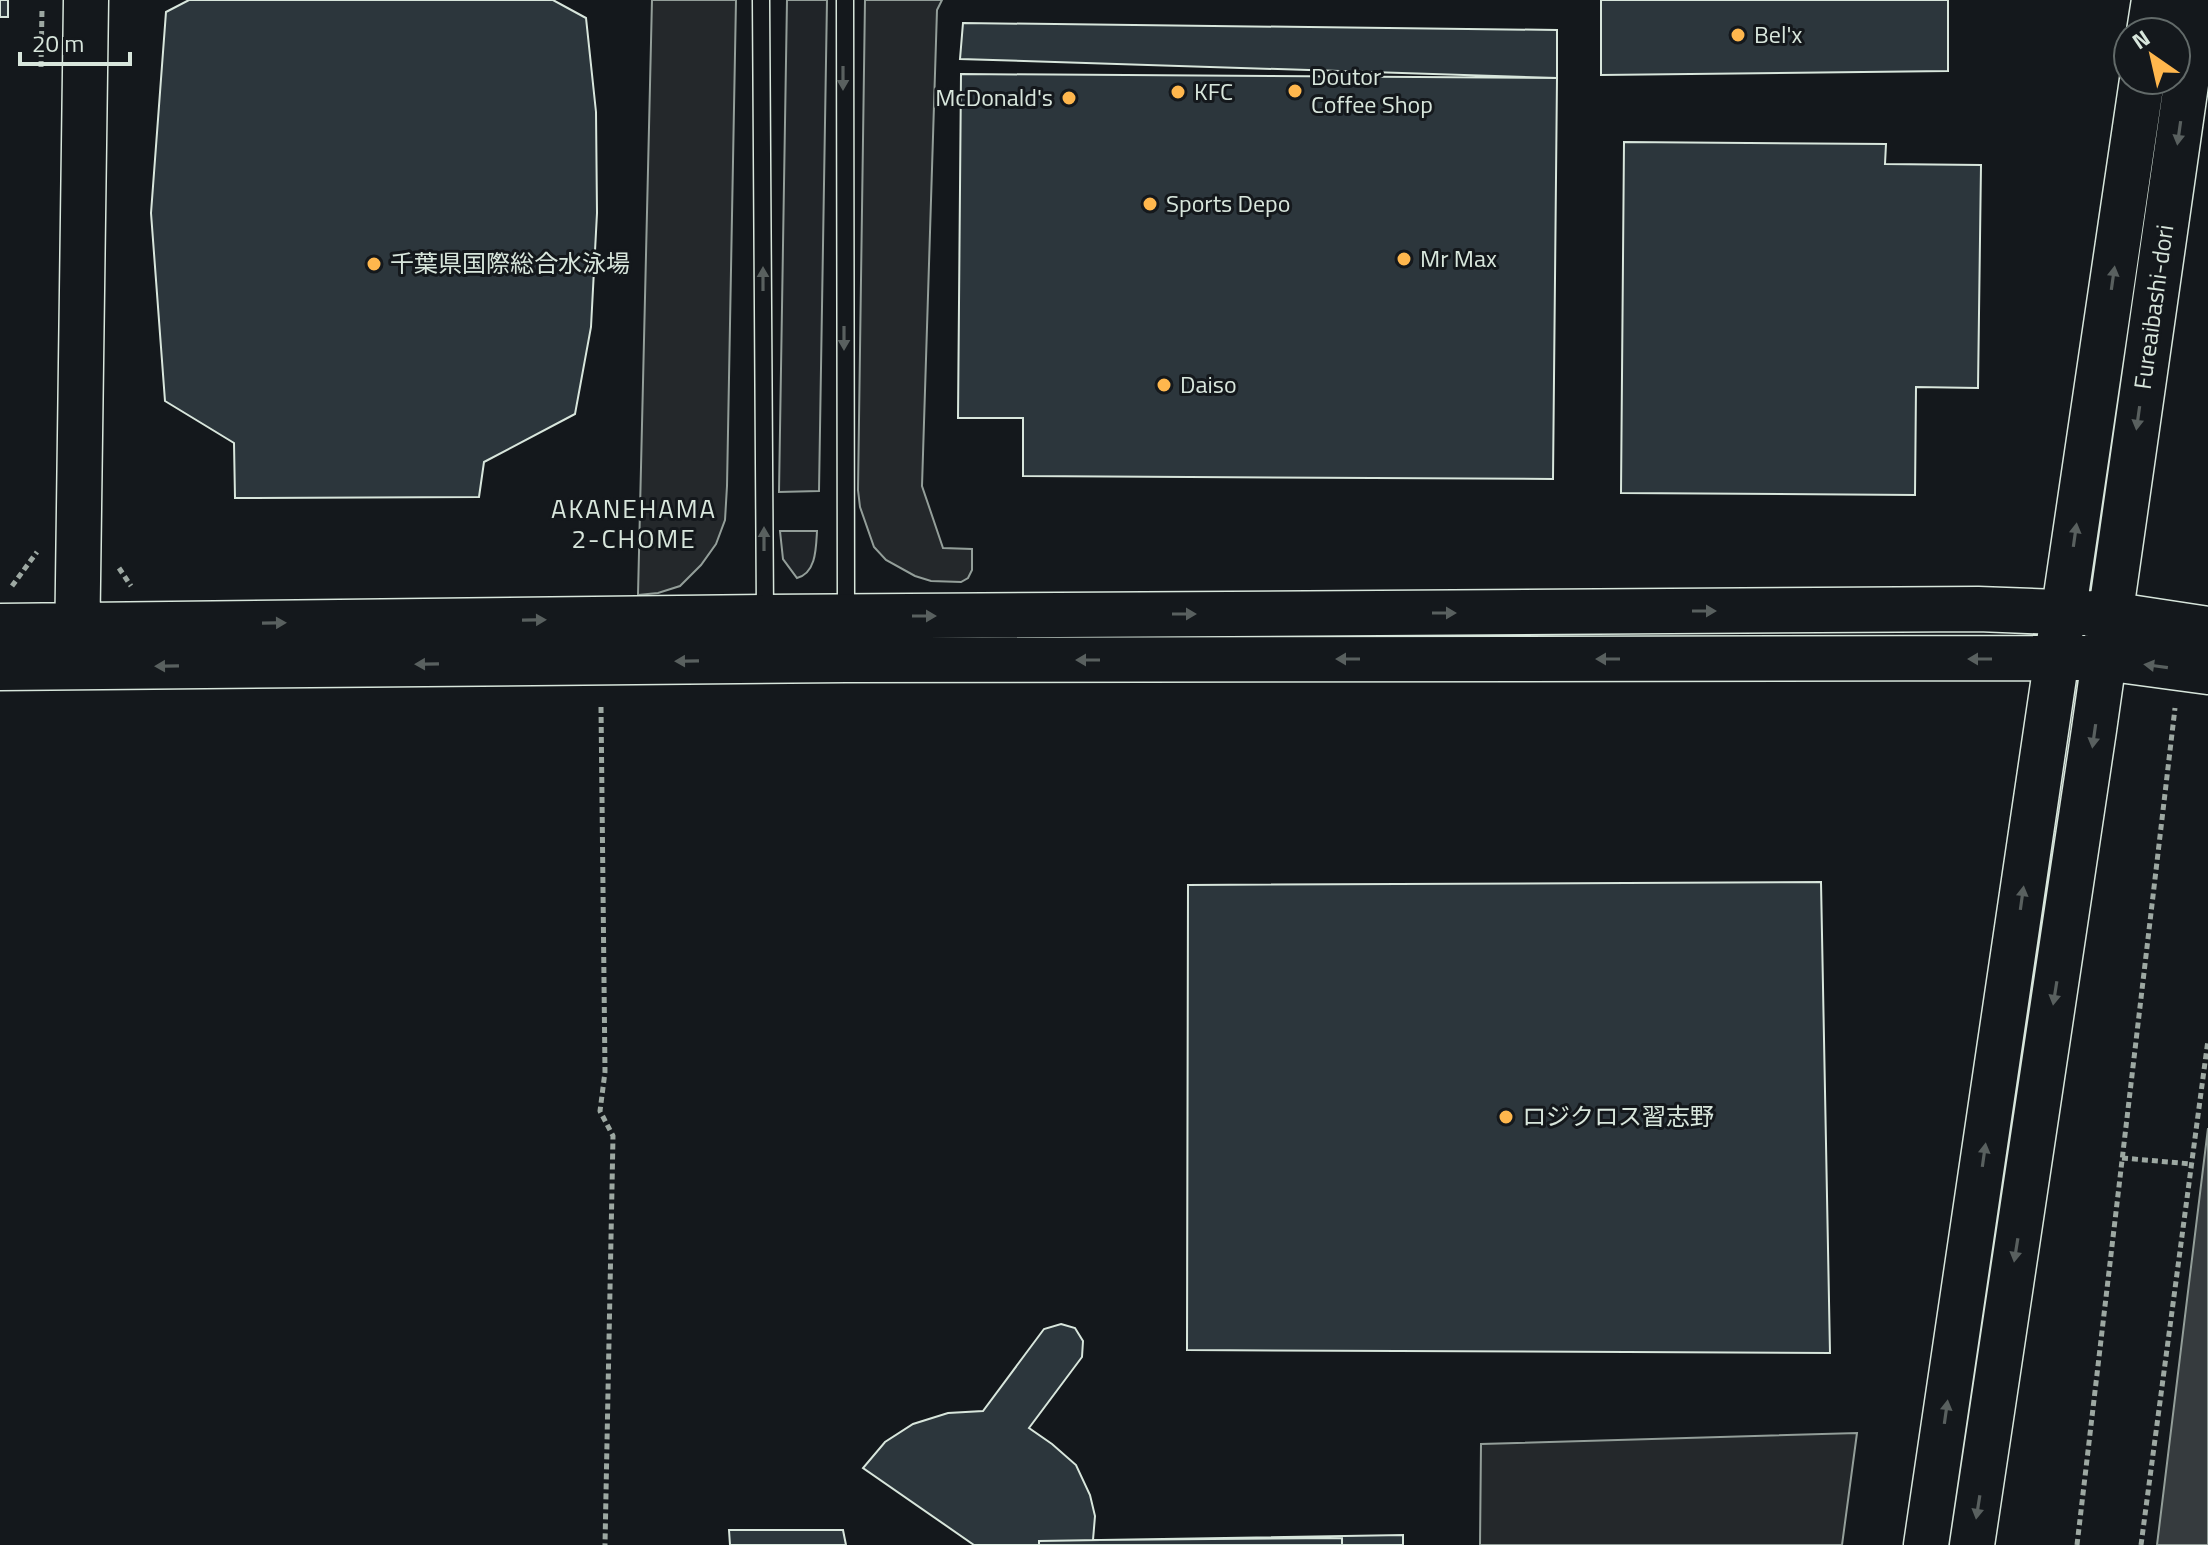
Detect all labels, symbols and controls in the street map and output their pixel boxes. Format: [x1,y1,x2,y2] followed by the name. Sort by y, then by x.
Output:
[20,16,130,66] scale bar
[1754,16,1802,52] place label: Bel'x
[2112,16,2192,96] north arrow
[2125,21,2157,58] text: N
[32,25,84,61] text: 20 m
[1729,26,1747,44] marker: Bel'x
[1311,58,1433,122] place label: Doutor Coffee Shop
[837,66,849,91] one-way arrow
[1194,73,1233,109] place label: KFC
[935,79,1053,115] place label: McDonald's
[1286,82,1304,100] marker: Doutor Coffee Shop
[1169,83,1187,101] marker: KFC
[1060,89,1078,107] marker: McDonald's
[2172,120,2185,145] one-way arrow
[1166,185,1290,221] place label: Sports Depo
[1141,195,1159,213] marker: Sports Depo
[2124,222,2182,391] street label: Fureaibashi-dori
[1420,240,1497,276] place label: Mr Max
[390,245,630,281] place label: 千葉県国際総合水泳場
[1395,250,1413,268] marker: Mr Max
[365,255,383,273] marker: 千葉県国際総合水泳場
[2107,265,2120,290] one-way arrow
[757,266,769,291] one-way arrow
[838,326,851,351] one-way arrow
[1180,366,1237,402] place label: Daiso
[1155,376,1173,394] marker: Daiso
[2131,406,2144,431] one-way arrow
[551,489,717,558] district label: AKANEHAMA 2-CHOME
[2069,522,2082,547] one-way arrow
[758,526,770,551] one-way arrow
[1692,605,1717,617] one-way arrow
[1432,607,1457,619] one-way arrow
[1172,608,1197,620] one-way arrow
[912,610,937,622] one-way arrow
[522,614,547,626] one-way arrow
[262,617,287,630] one-way arrow
[1335,653,1360,665] one-way arrow
[1595,653,1620,665] one-way arrow
[1967,653,1992,665] one-way arrow
[1075,654,1100,666] one-way arrow
[674,655,699,667] one-way arrow
[414,658,439,670] one-way arrow
[2143,659,2168,672] one-way arrow
[154,660,179,673] one-way arrow
[2087,724,2099,749] one-way arrow
[2016,885,2029,910] one-way arrow
[2048,981,2061,1006] one-way arrow
[1522,1098,1714,1134] place label: ロジクロス習志野
[1497,1108,1515,1126] marker: ロジクロス習志野
[1978,1142,1991,1167] one-way arrow
[2009,1238,2022,1263] one-way arrow
[1940,1400,1953,1425] one-way arrow
[1971,1495,1984,1520] one-way arrow

